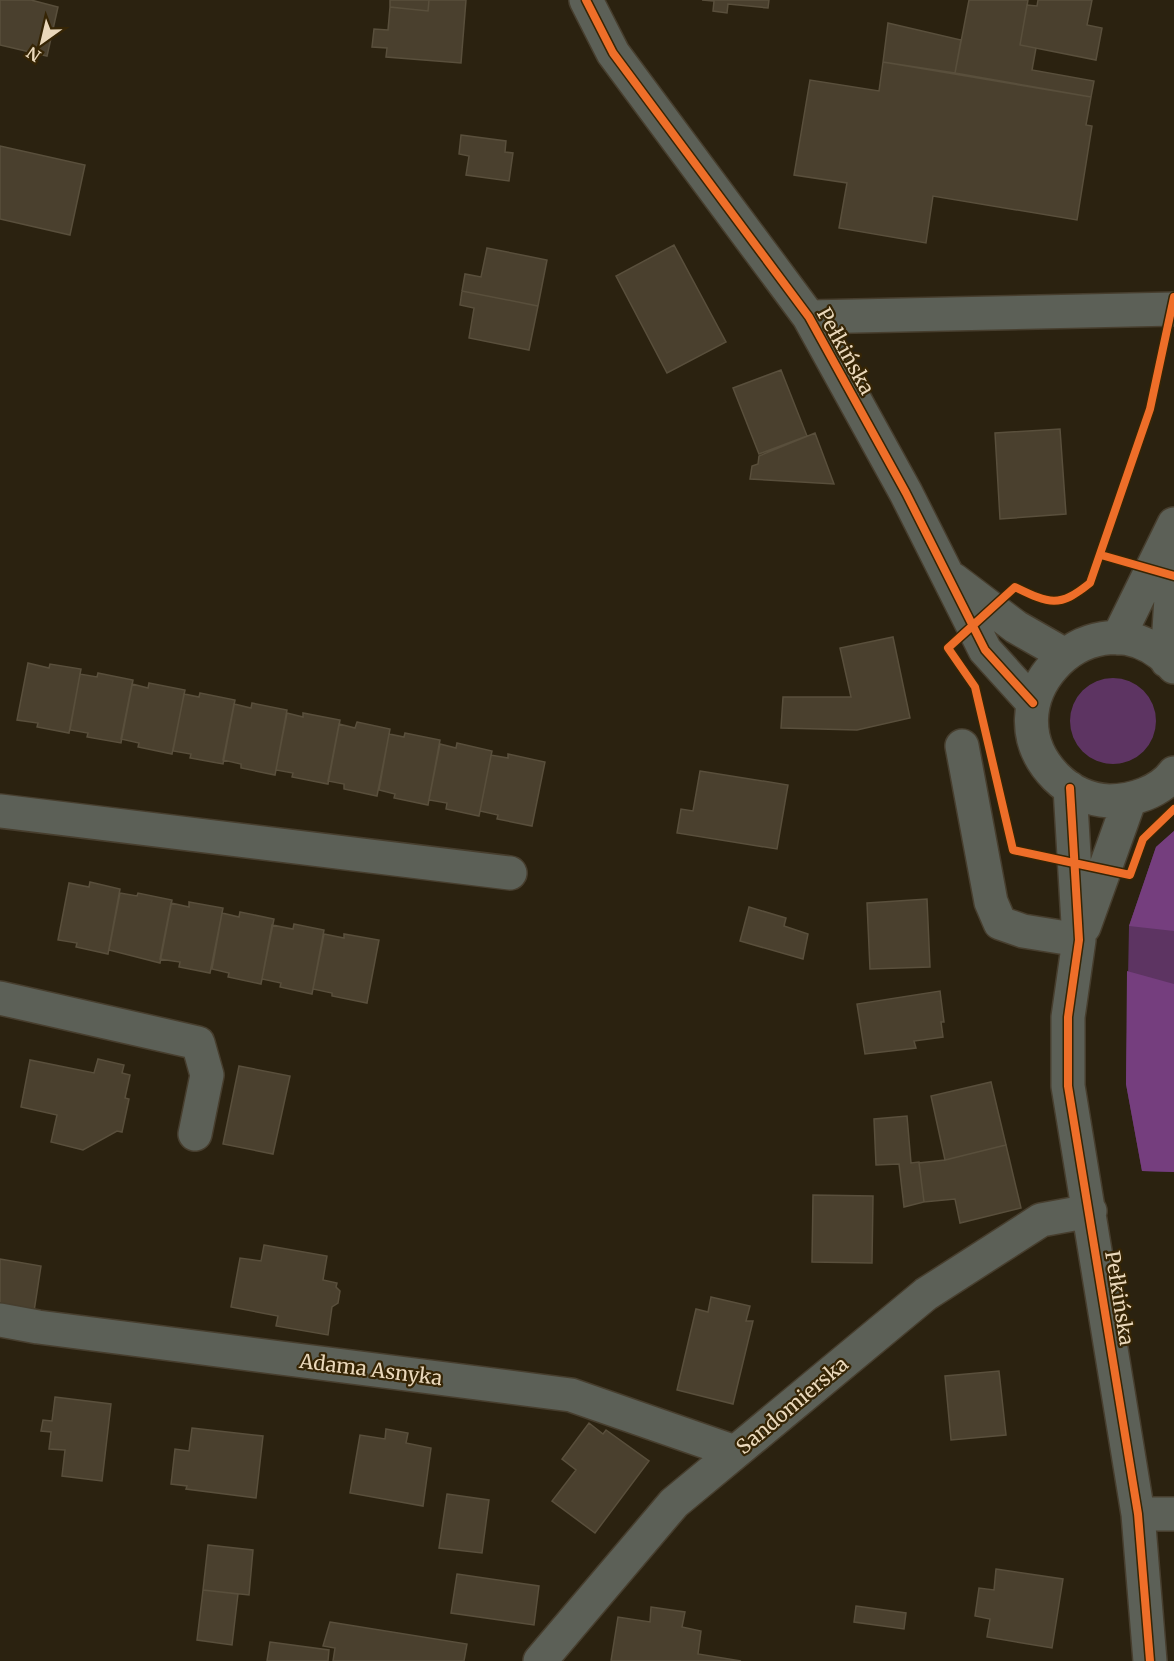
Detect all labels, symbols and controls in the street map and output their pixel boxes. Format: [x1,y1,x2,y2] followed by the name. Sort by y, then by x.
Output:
[12,12,72,72] north arrow
[22,42,44,66] text: N
[812,303,880,399] street label: Pełkińska
[1100,1249,1140,1347] street label: Pełkińska
[297,1348,444,1390] street label: Adama Asnyka
[731,1351,853,1459] street label: Sandomierska

